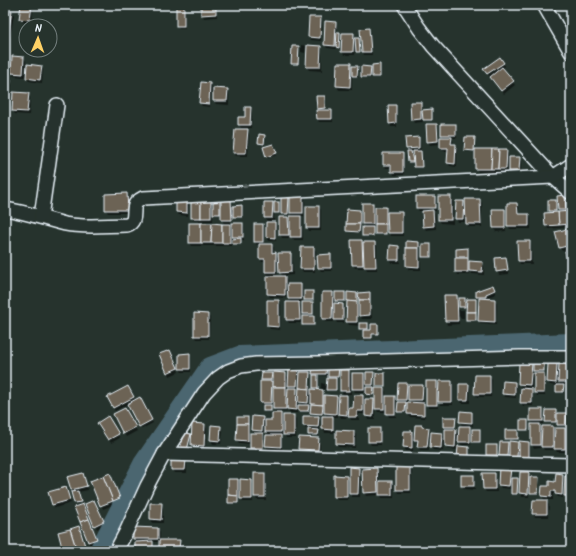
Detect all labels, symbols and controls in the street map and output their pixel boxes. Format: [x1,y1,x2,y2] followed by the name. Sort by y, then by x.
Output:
[18,18,58,58] north arrow
[35,20,42,38] text: N

